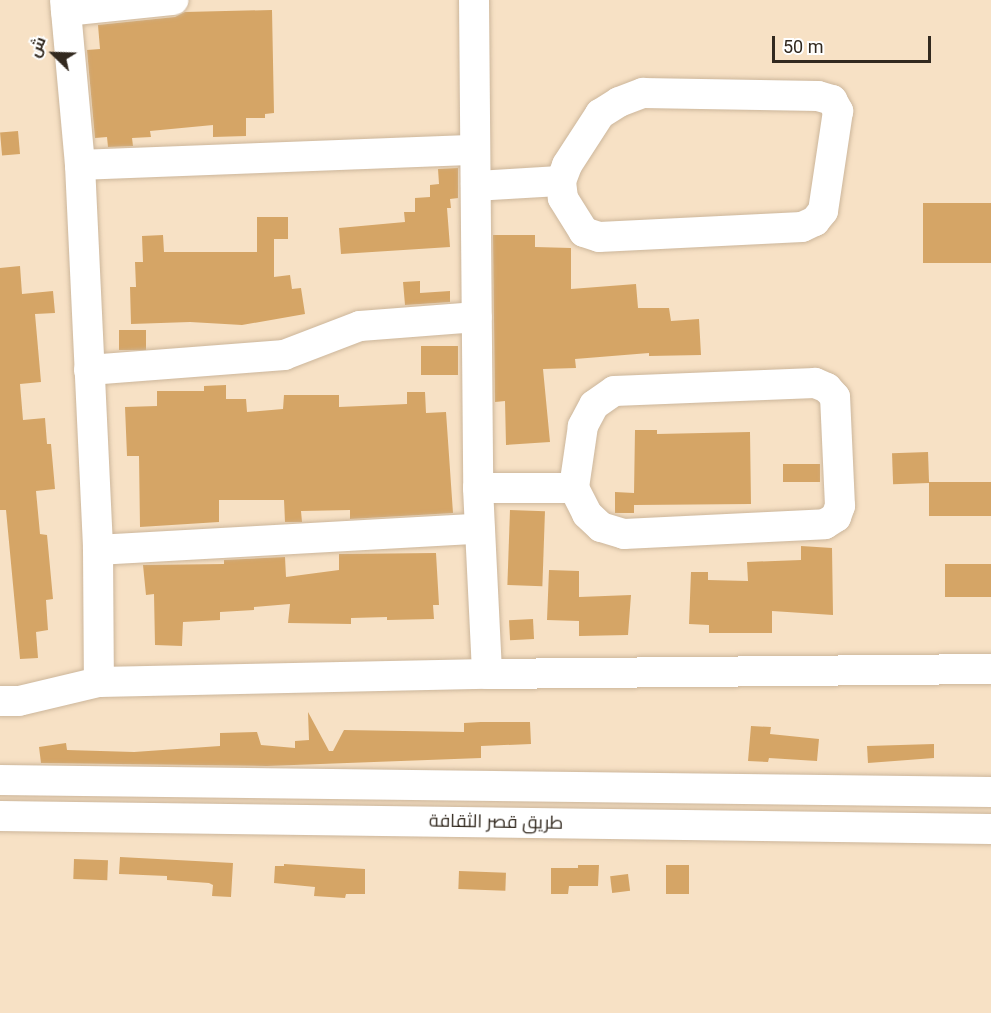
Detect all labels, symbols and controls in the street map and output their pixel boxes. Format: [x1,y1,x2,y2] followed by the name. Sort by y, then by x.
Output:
[24,24,84,84] north arrow
[775,24,934,62] scale bar
[24,34,50,60] text: ش
[783,36,823,57] text: 50 m
[429,810,563,834] street label: طريق قصر الثقافة

